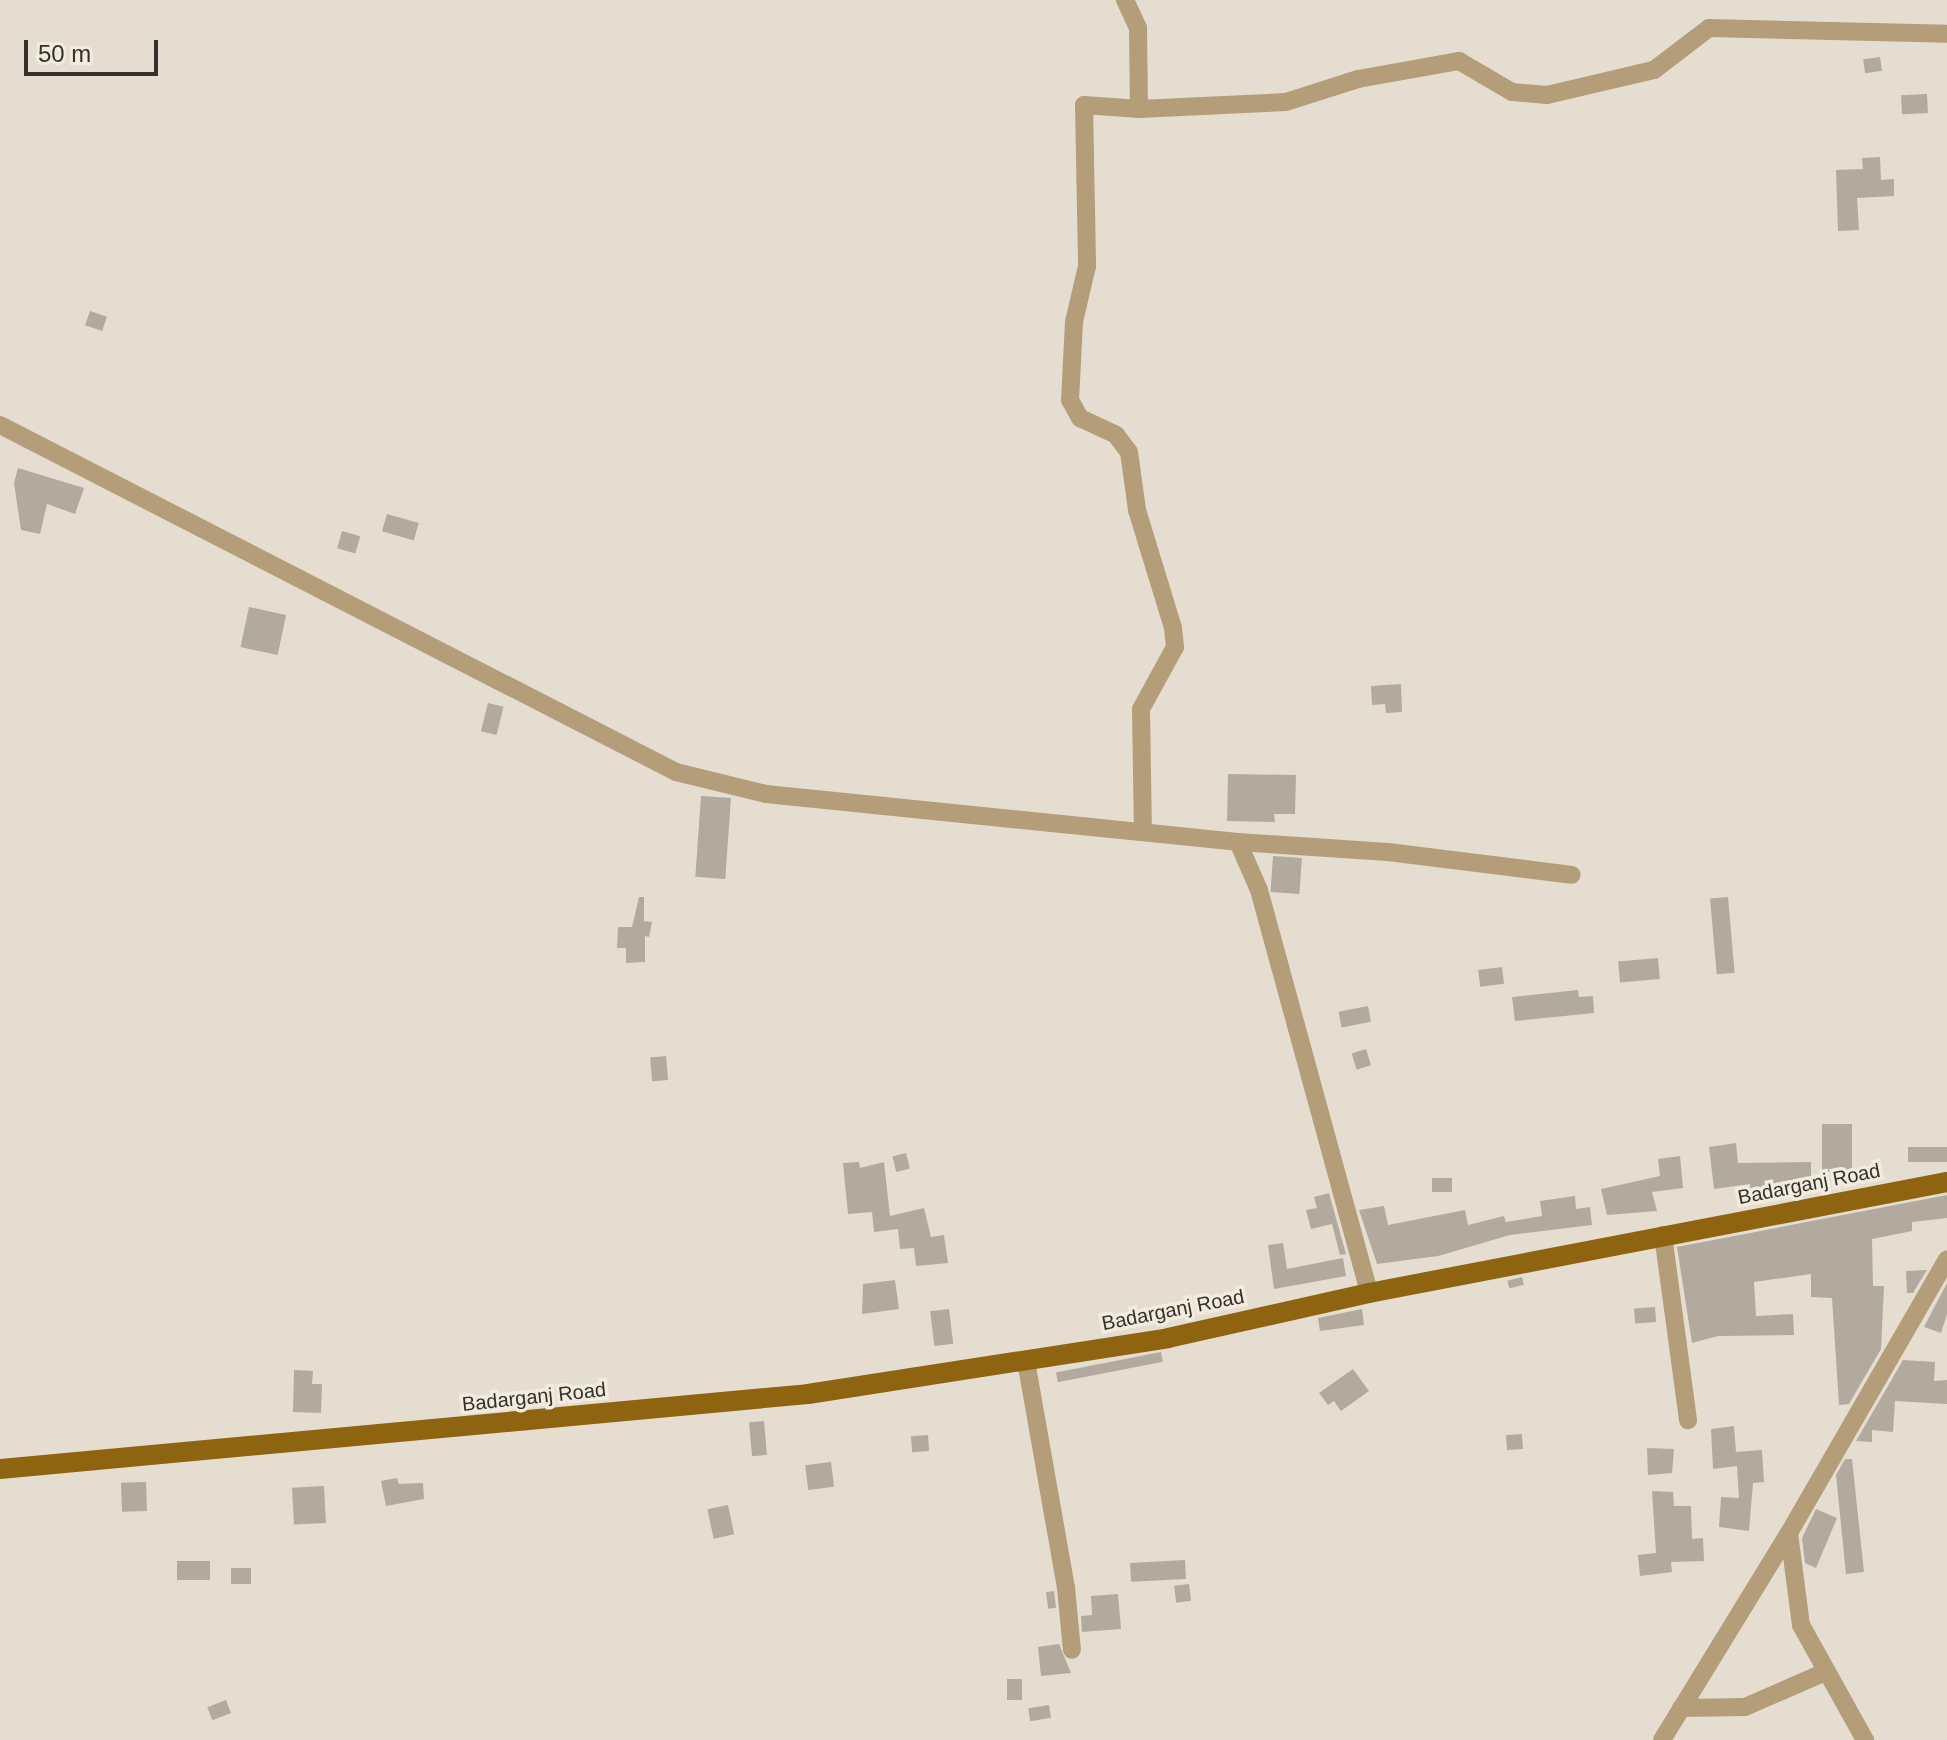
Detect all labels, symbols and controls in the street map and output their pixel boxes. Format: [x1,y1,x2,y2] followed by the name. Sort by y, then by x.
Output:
[28,24,162,74] scale bar
[38,40,91,67] text: 50 m
[1736,1158,1882,1210] street label: Badarganj Road
[1100,1284,1246,1336] street label: Badarganj Road
[461,1378,607,1416] street label: Badarganj Road

